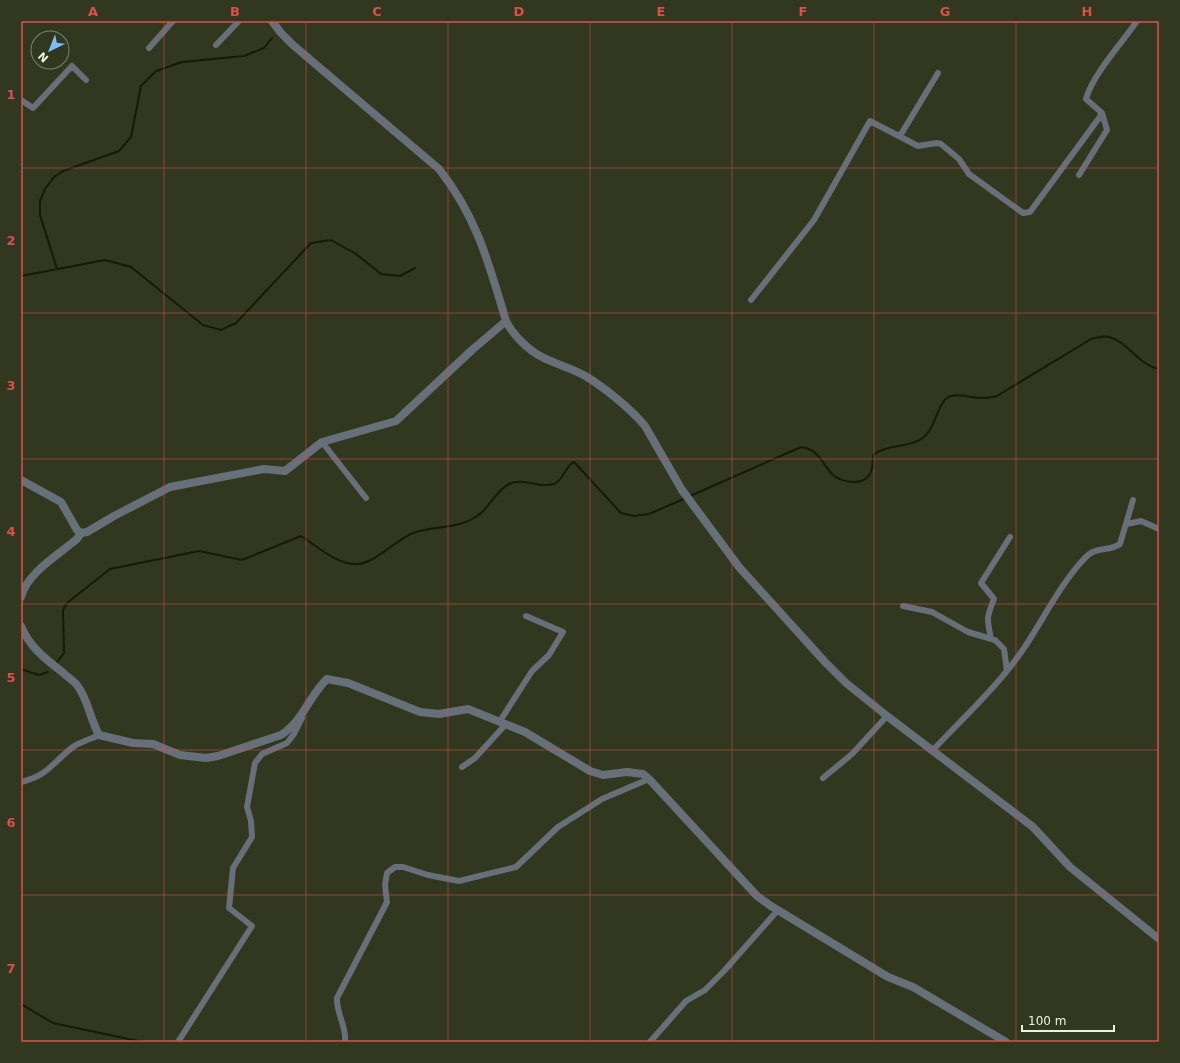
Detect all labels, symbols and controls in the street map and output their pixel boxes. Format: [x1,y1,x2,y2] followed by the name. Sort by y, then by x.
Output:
[88,4,98,19] text: A
[230,4,240,19] text: B
[372,4,382,19] text: C
[514,4,525,19] text: D
[657,4,665,19] text: E
[799,4,807,19] text: F
[940,4,950,19] text: G
[1082,4,1092,19] text: H
[30,30,70,70] north arrow
[36,49,51,65] text: N
[6,87,16,102] text: 1
[6,233,16,248] text: 2
[6,378,16,393] text: 3
[6,524,16,539] text: 4
[6,670,16,685] text: 5
[6,815,16,830] text: 6
[6,961,16,976] text: 7
[1022,1007,1114,1033] scale bar
[1028,1014,1066,1028] text: 100 m

